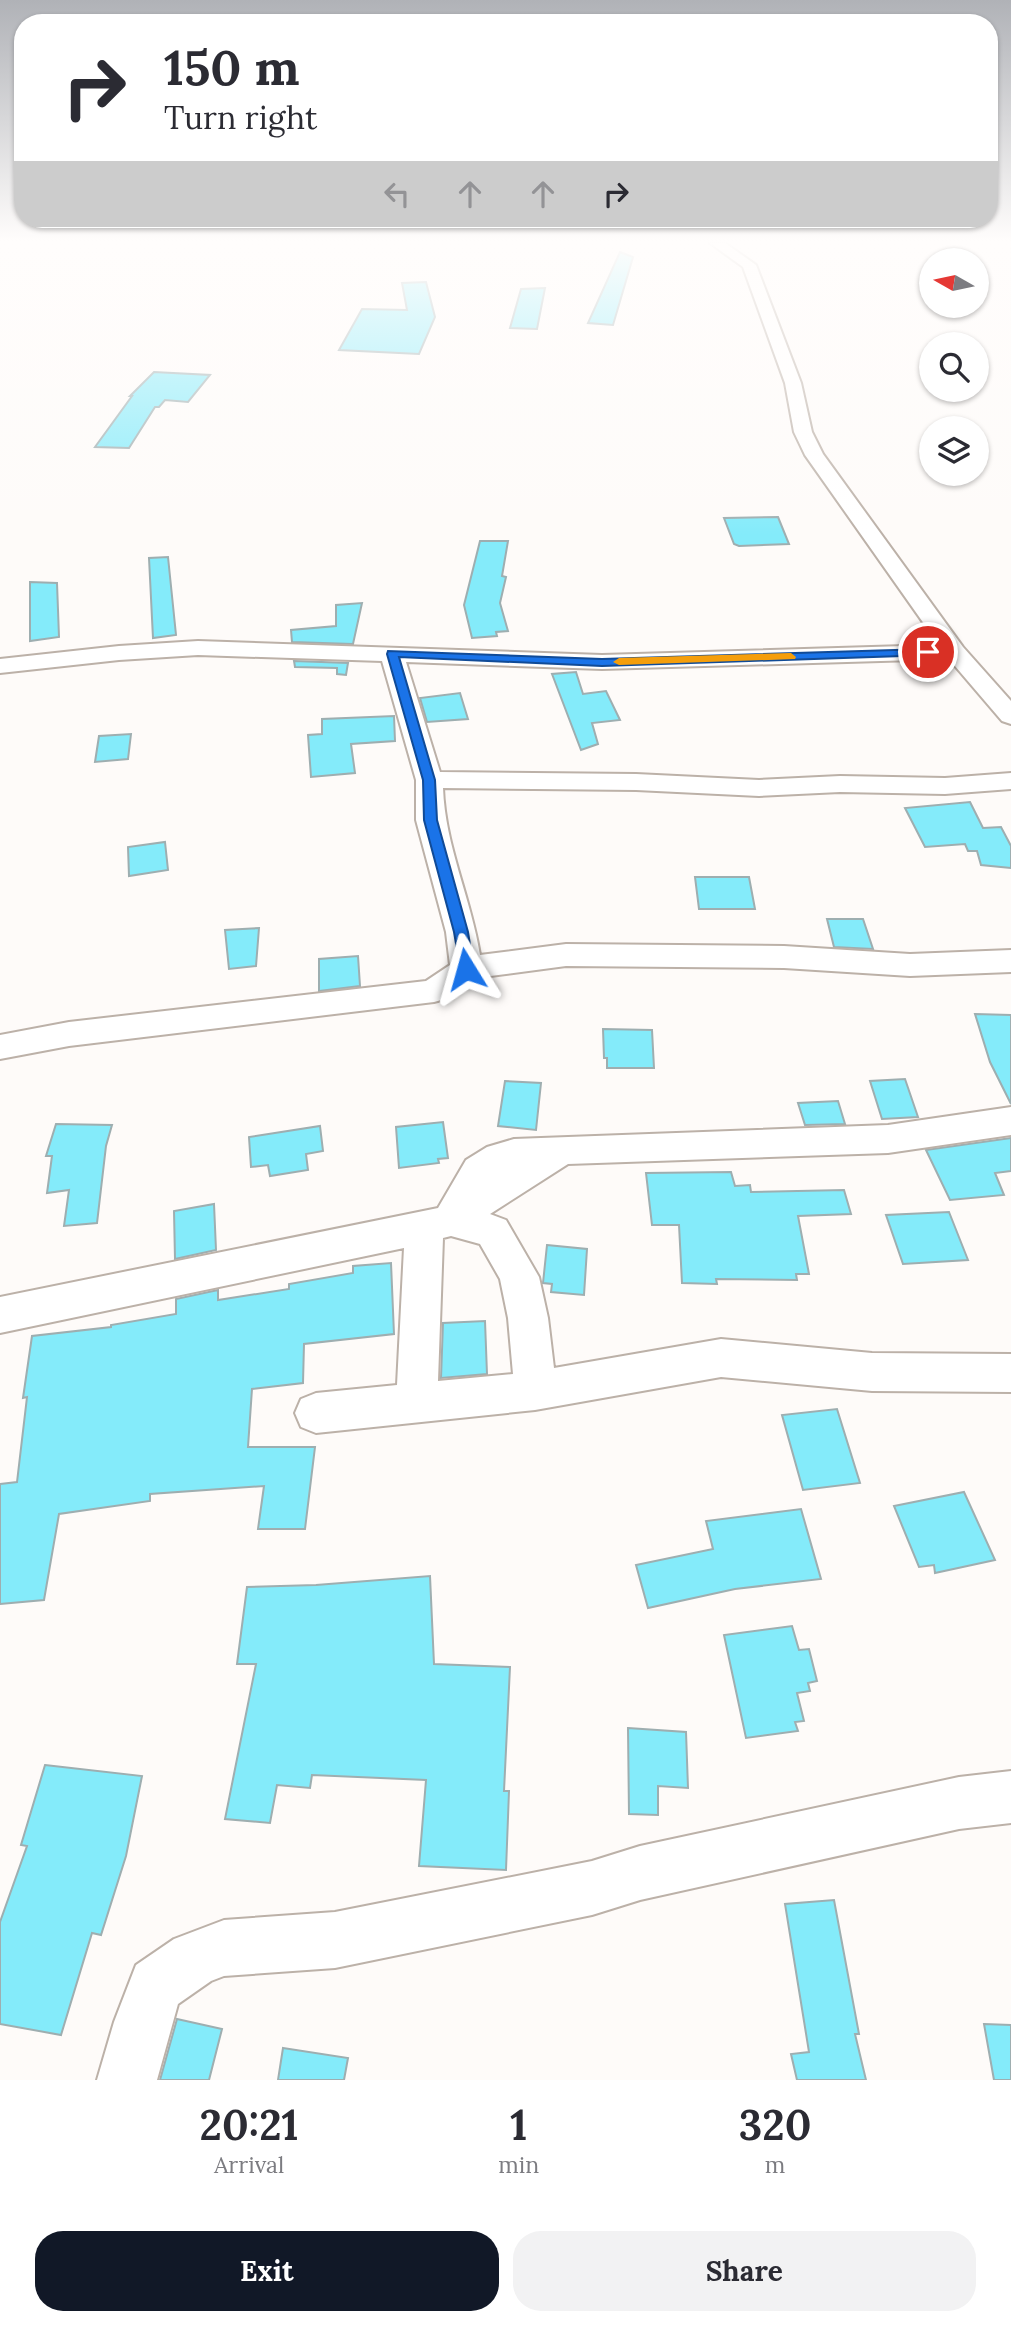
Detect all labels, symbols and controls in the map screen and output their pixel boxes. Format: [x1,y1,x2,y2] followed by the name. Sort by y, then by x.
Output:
[164,36,300,98] text: 150 m
[49,42,140,133] icon: right
[164,97,317,138] text: Turn right
[378,175,416,213] icon: left
[451,175,489,213] icon: ahead
[524,175,562,213] icon: ahead
[597,175,635,213] icon: right
[919,248,989,318] north arrow
[919,248,989,486] map controls
[919,332,989,402] button: search
[919,416,989,486] button: layers
[898,622,958,682] pin
[909,633,947,671] icon: arrive
[429,932,503,1006] position arrow
[200,2098,299,2152] text: 20:21
[510,2098,527,2152] text: 1
[739,2098,811,2152] text: 320
[214,2150,284,2179] text: Arrival
[498,2150,539,2179] text: min
[765,2150,785,2179] text: m
[35,2231,499,2311] button: Exit
[513,2231,976,2311] button: Share

